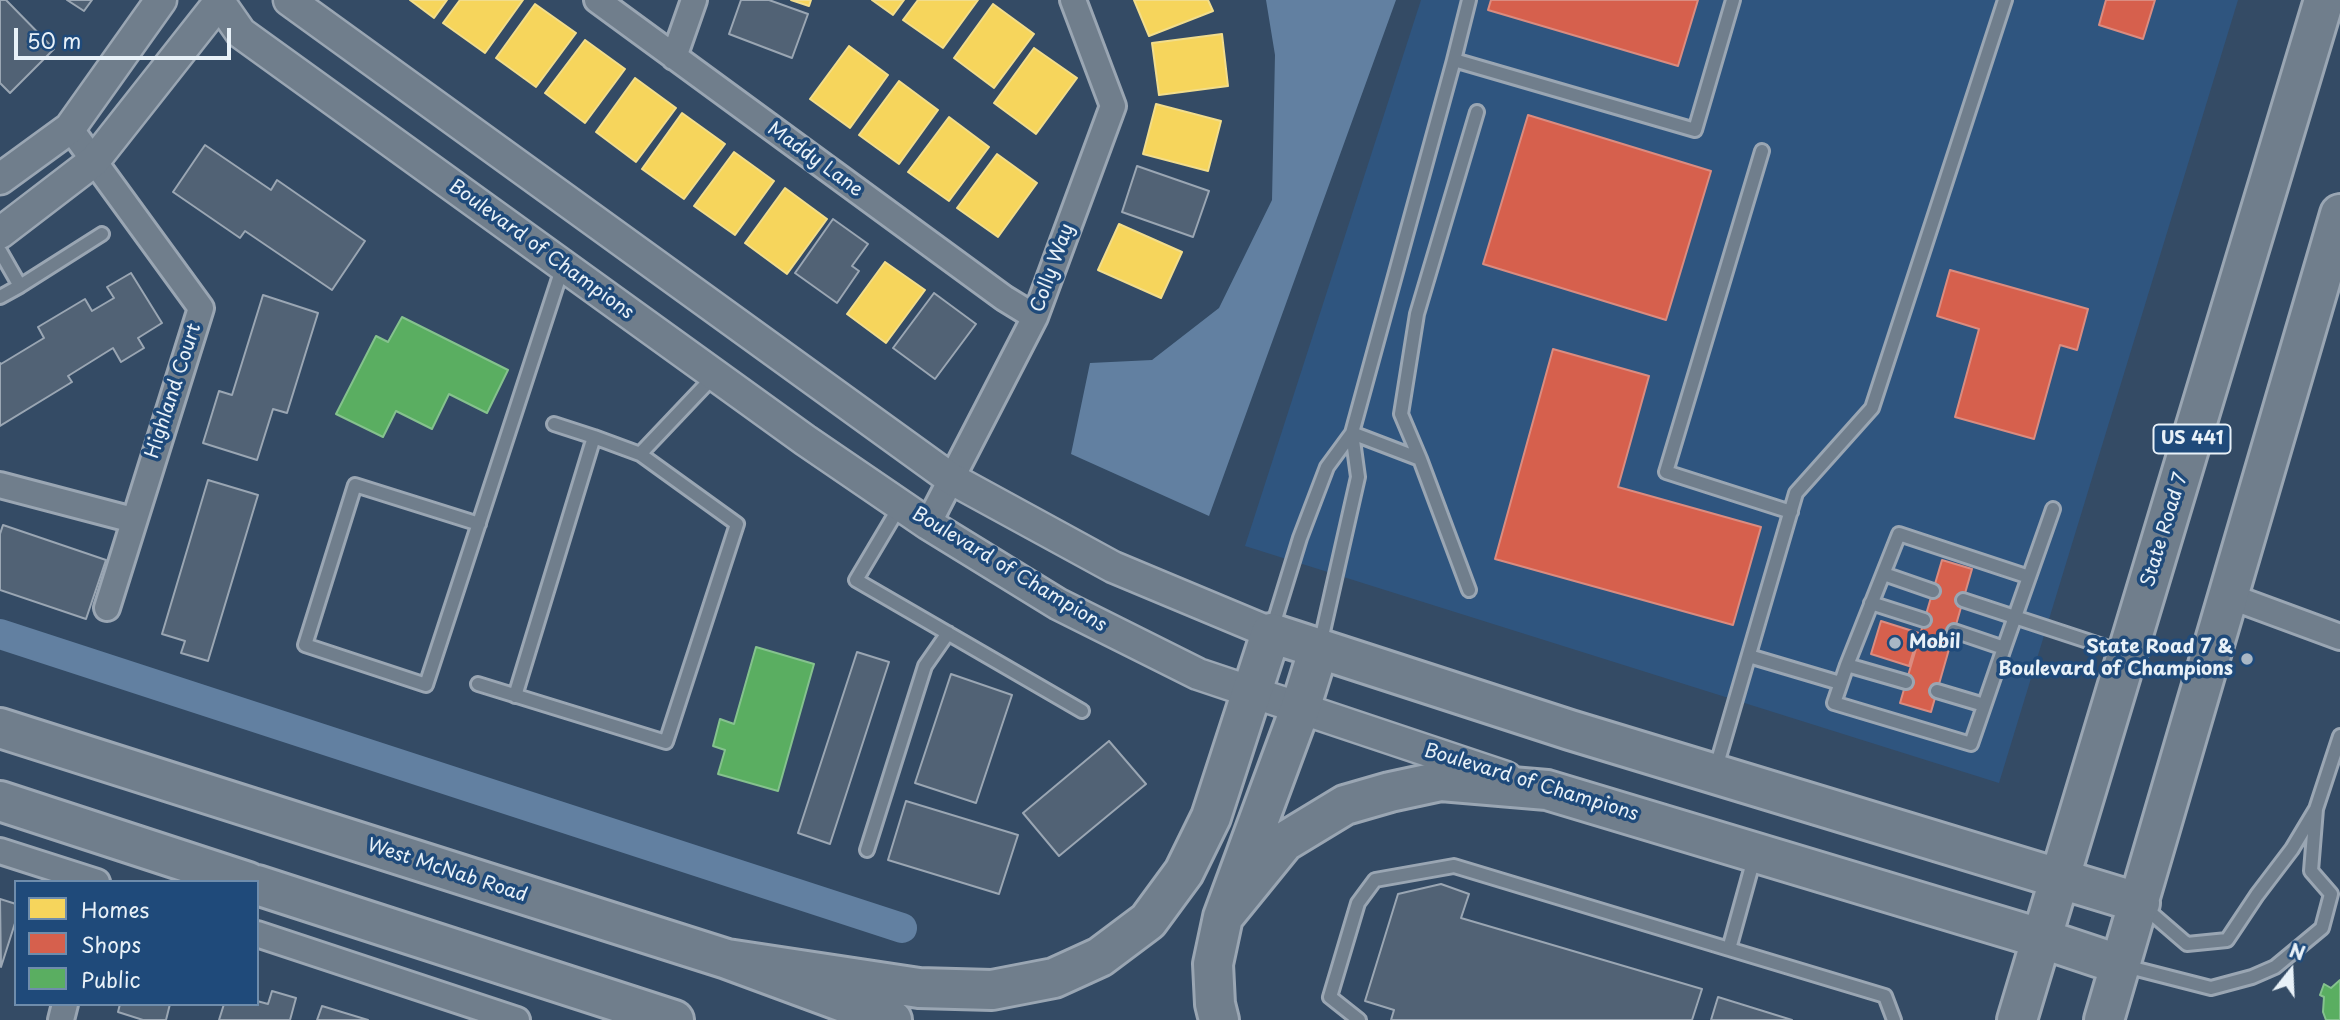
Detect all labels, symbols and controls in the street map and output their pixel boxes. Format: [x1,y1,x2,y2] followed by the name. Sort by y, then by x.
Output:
[18,14,234,58] scale bar
[27,24,81,56] text: 50 m
[763,118,867,202] street label: Maddy Lane
[444,175,638,325] street label: Boulevard of Champions
[1026,221,1080,315] street label: Colly Way
[141,321,207,461] street label: Highland Court
[2154,424,2230,454] road number: US 441
[2137,470,2193,590] street label: State Road 7
[908,503,1110,637] street label: Boulevard of Champions
[1909,632,1960,654] place label: Mobil
[1887,635,1903,651] marker: Mobil
[1998,637,2233,681] place label: State Road 7 & Boulevard of Champions
[2239,651,2255,667] marker: State Road 7 & Boulevard of Champions
[1421,740,1641,826] street label: Boulevard of Champions
[364,834,530,908] street label: West McNab Road
[14,880,259,1006] legend
[81,893,149,925] text: Homes
[81,928,141,960] text: Shops
[2286,935,2309,967] text: N
[2256,936,2326,1006] north arrow
[81,963,141,995] text: Public

